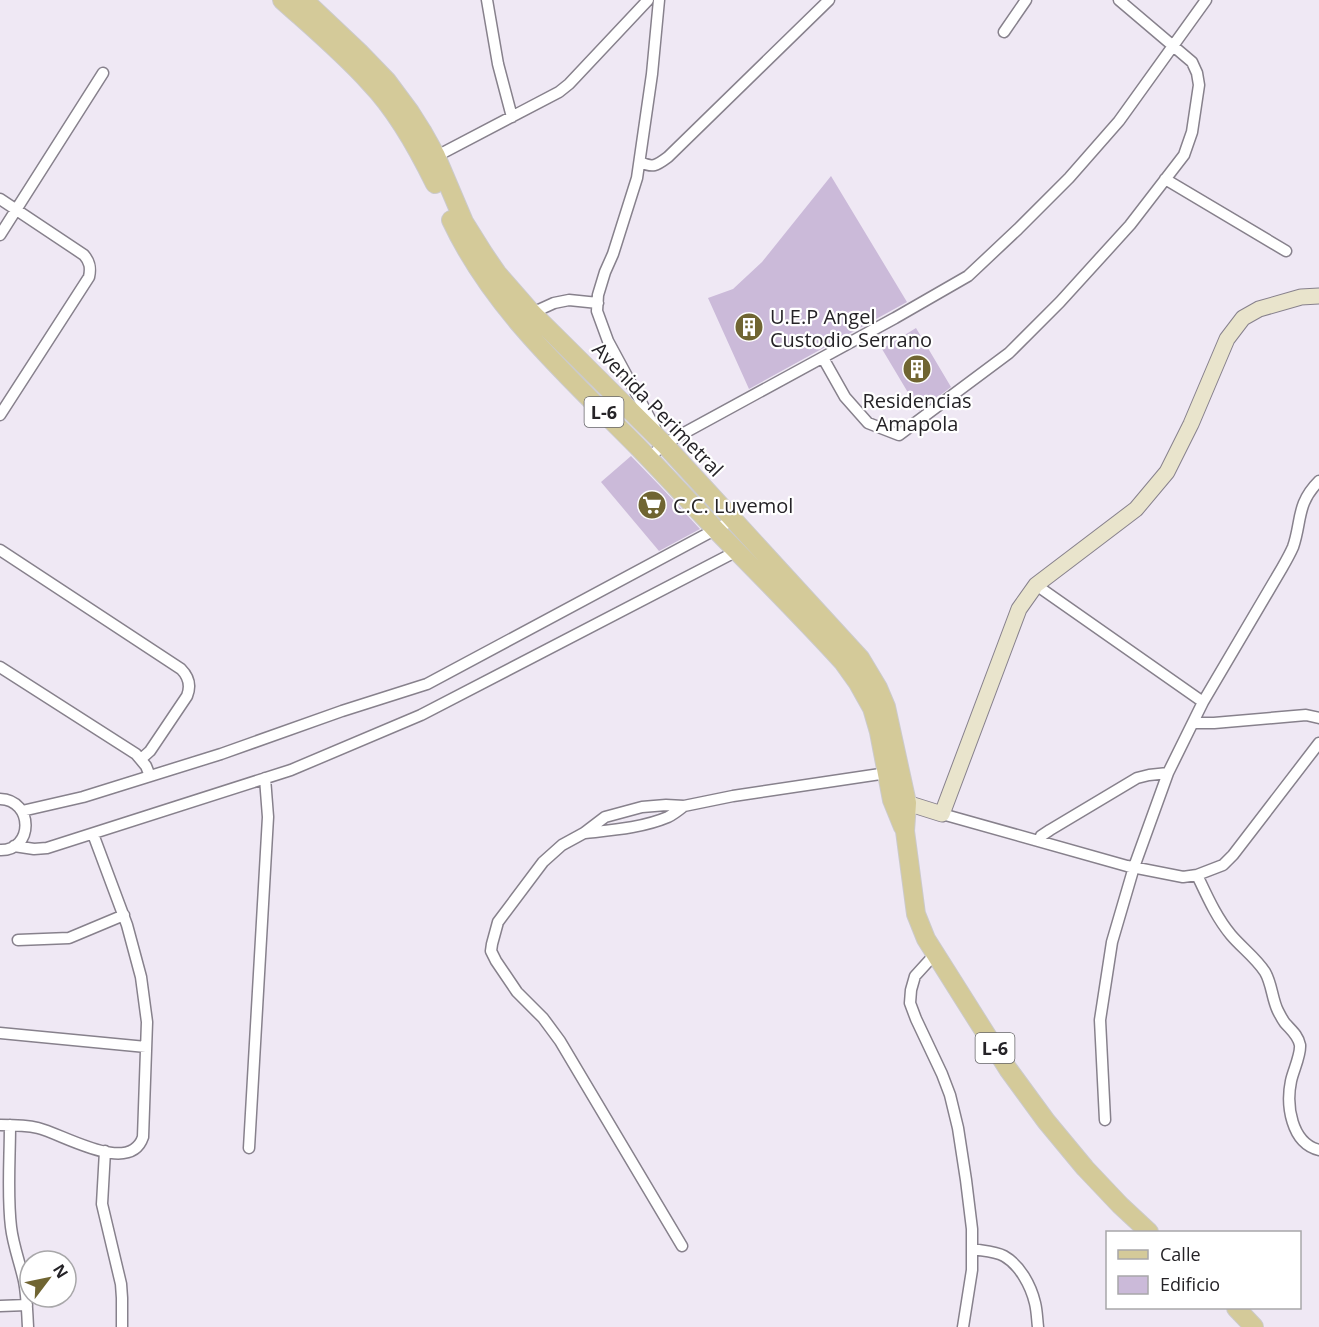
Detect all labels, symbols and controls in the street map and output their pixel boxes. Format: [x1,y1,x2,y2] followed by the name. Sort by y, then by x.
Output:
[770,303,932,353] place label: U.E.P Angel Custodio Serrano
[733,311,765,343] building icon: U.E.P Angel Custodio Serrano
[587,336,729,482] street label: Avenida Perimetral
[901,353,933,385] building icon: Residencias Amapola
[862,387,972,437] place label: Residencias Amapola
[584,397,624,427] road number: L-6
[636,489,668,521] supermarket icon: C.C. Luvemol
[673,492,793,519] place label: C.C. Luvemol
[976,1033,1014,1063] road number: L-6
[1106,1231,1301,1309] legend
[1160,1242,1201,1266] text: Calle
[18,1249,78,1309] north arrow
[48,1260,73,1282] text: N
[1160,1272,1220,1296] text: Edificio

